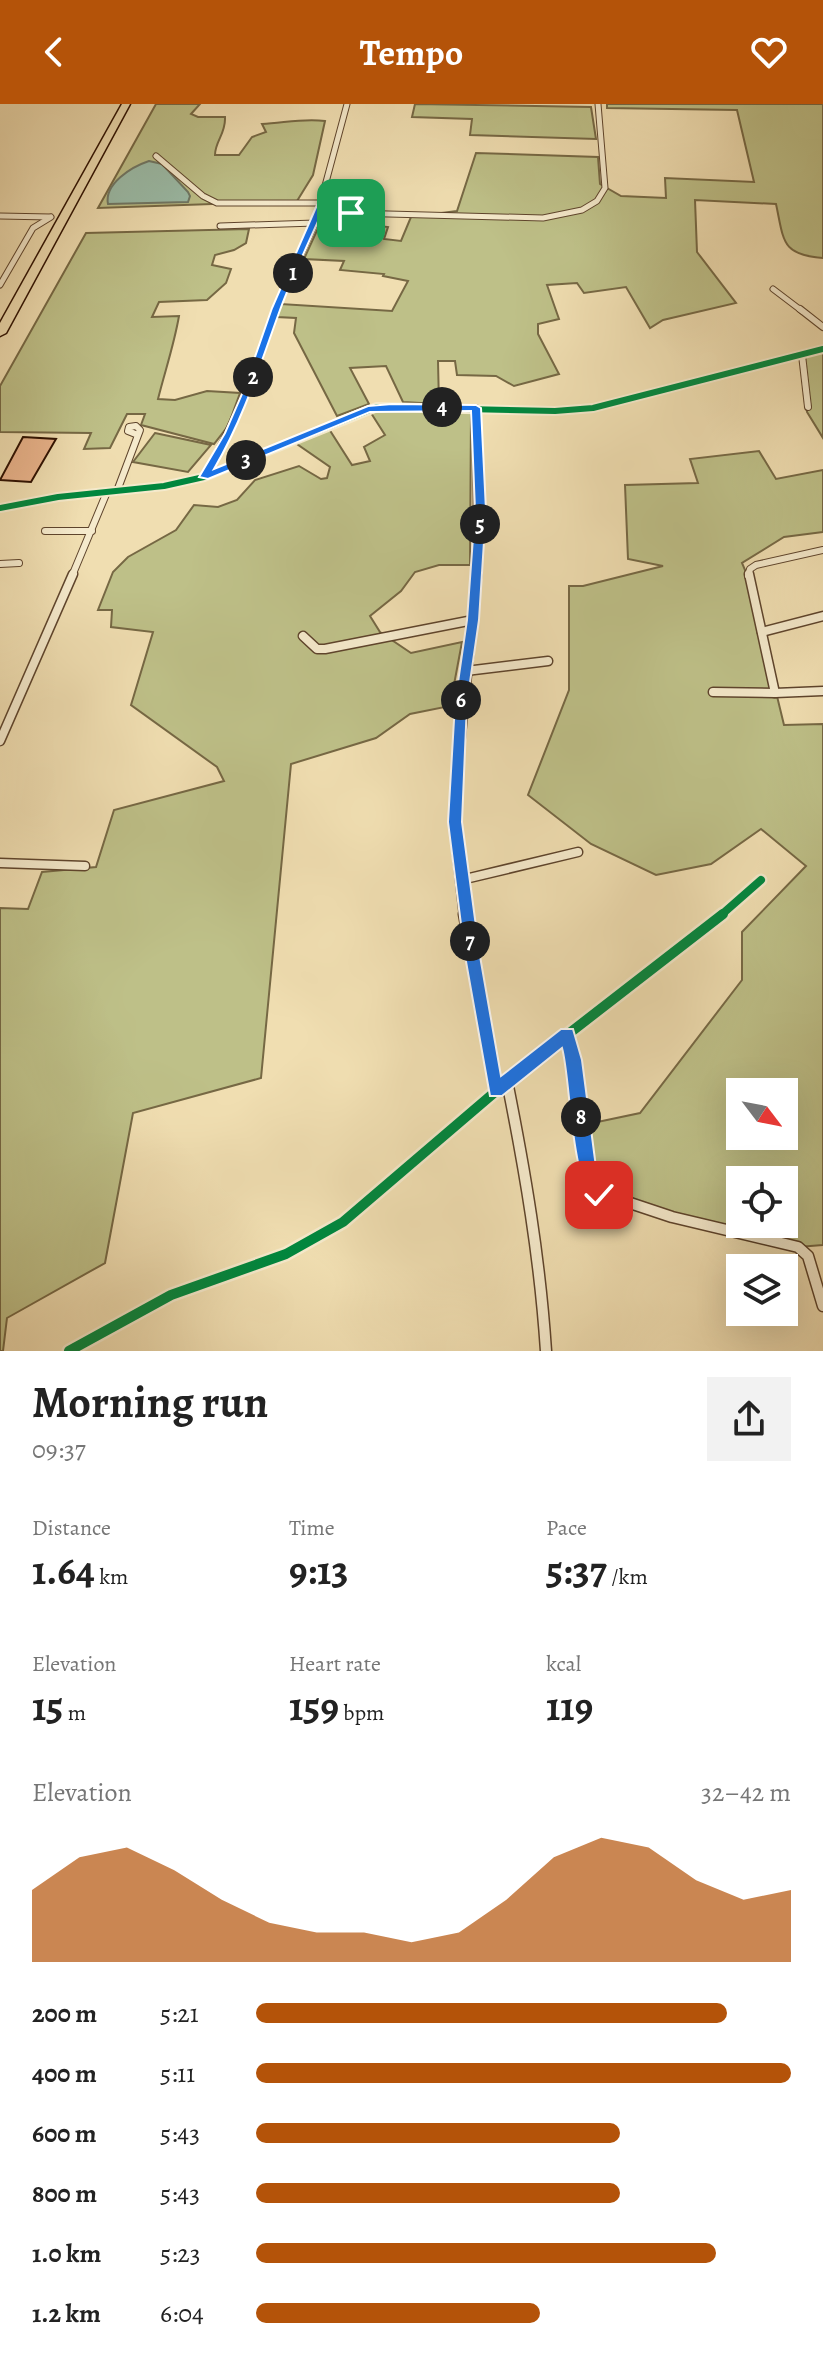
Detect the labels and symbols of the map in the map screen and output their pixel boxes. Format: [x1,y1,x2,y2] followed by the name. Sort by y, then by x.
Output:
[317,179,385,247] pin
[273,253,313,293] pin: 1
[233,357,273,397] pin: 2
[422,387,462,427] pin: 4
[226,440,266,480] pin: 3
[460,504,500,544] pin: 5
[441,680,481,720] pin: 6
[450,921,490,961] pin: 7
[726,1078,798,1150] north arrow
[561,1097,601,1137] pin: 8
[565,1161,633,1229] pin

